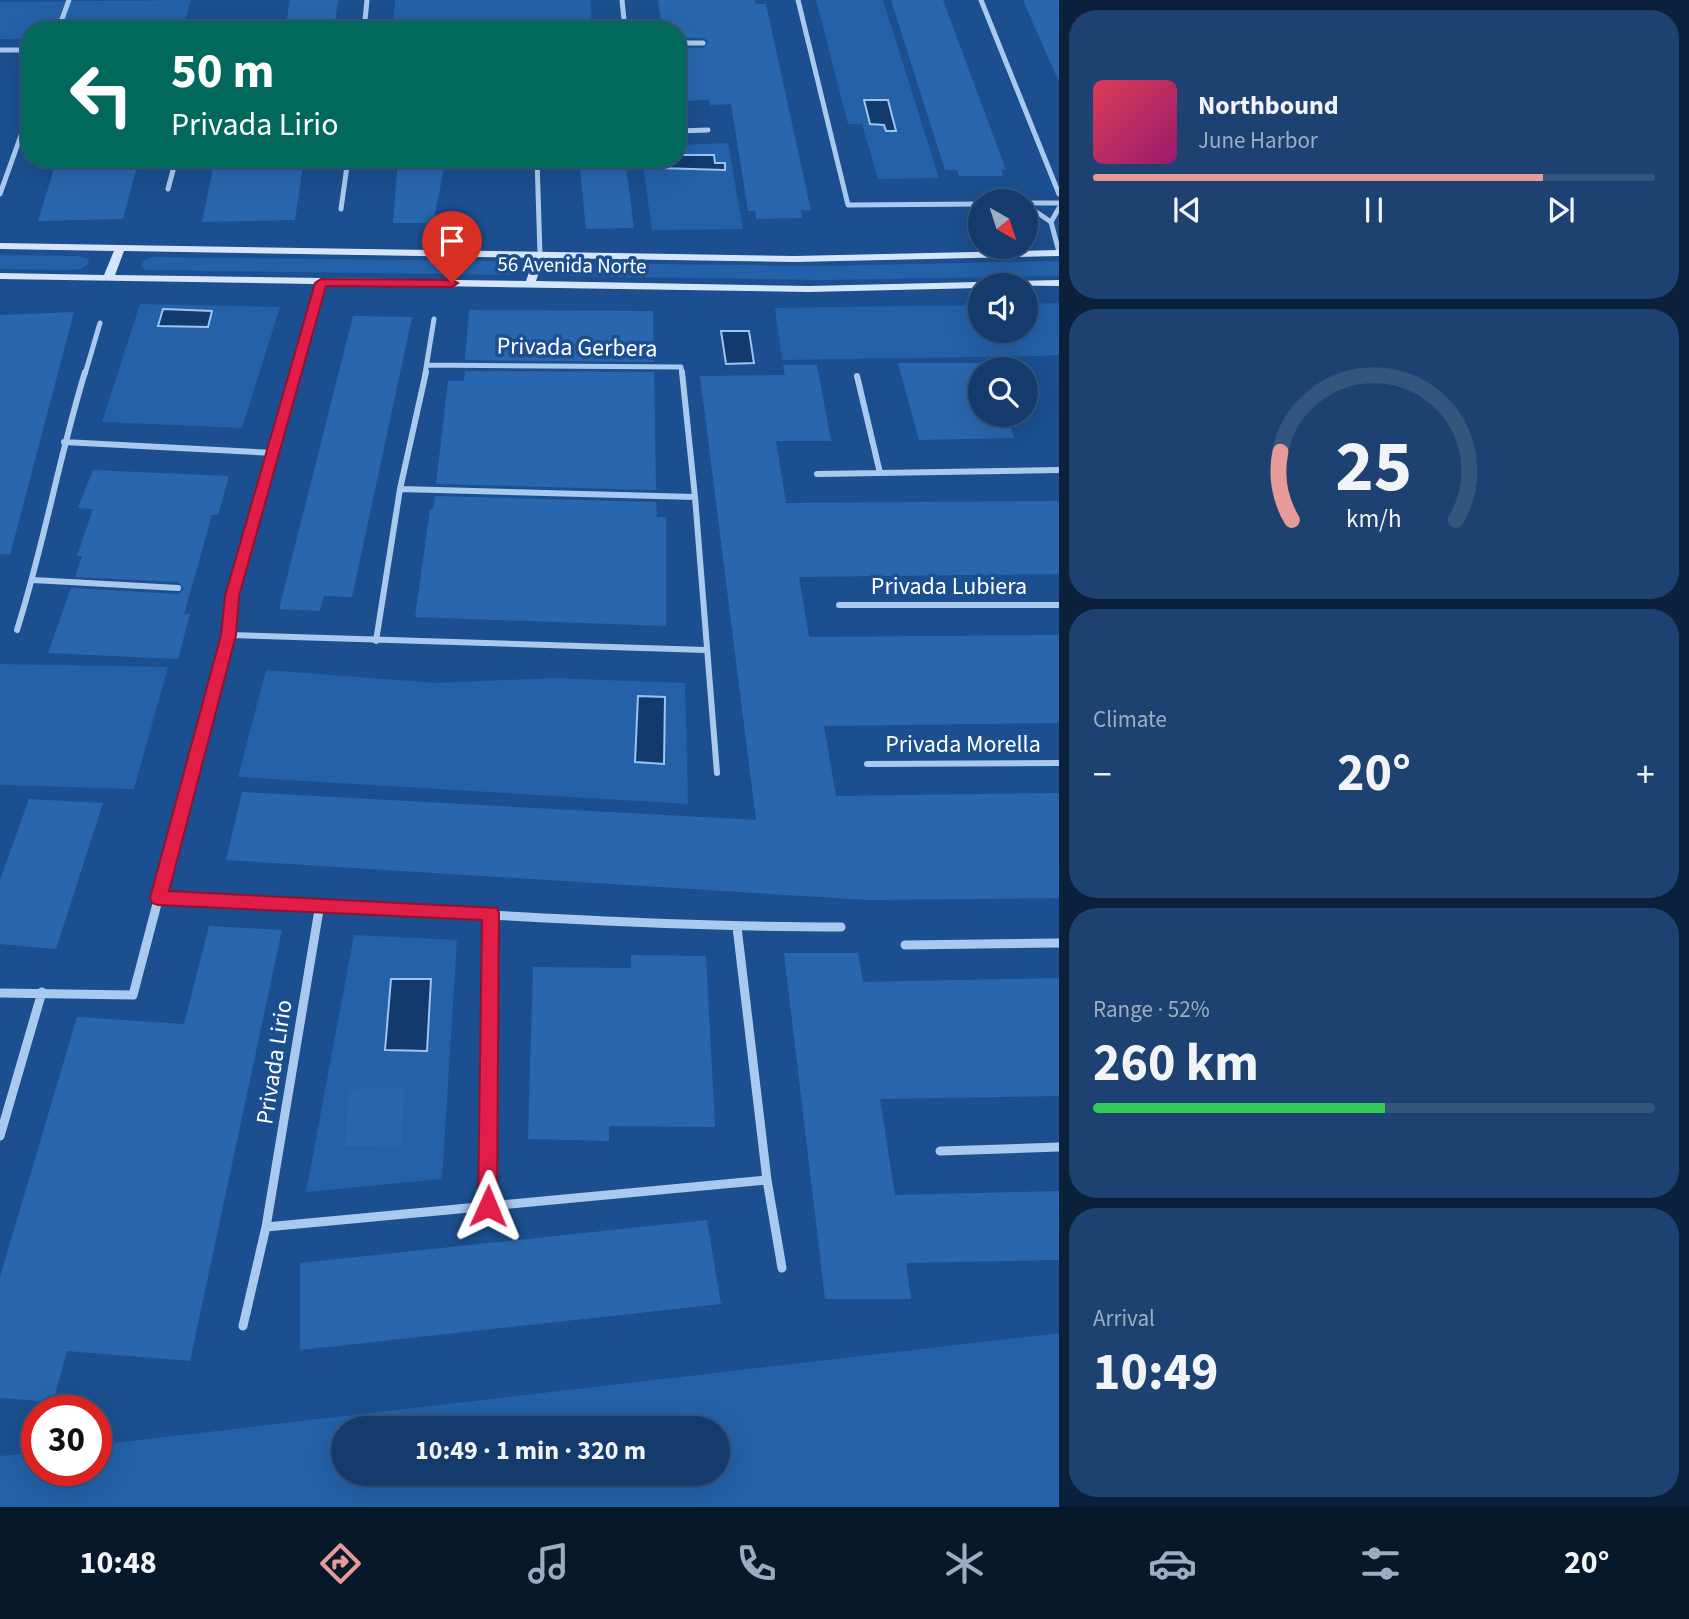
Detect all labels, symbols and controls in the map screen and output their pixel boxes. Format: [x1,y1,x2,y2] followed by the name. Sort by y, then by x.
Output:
[171,37,275,107] text: 50 m
[56,49,147,140] icon: left
[1198,87,1339,124] text: Northbound
[171,102,339,148] text: Privada Lirio
[1198,124,1318,157] text: June Harbor
[968,189,1038,259] north arrow
[968,189,1038,427] map controls
[1168,191,1206,229] icon: previous
[1355,191,1393,229] icon: pause
[1542,191,1580,229] icon: next
[422,211,482,283] pin
[433,222,471,260] icon: arrive
[497,249,647,281] street label: 56 Avenida Norte
[968,273,1038,343] button: sound
[496,329,658,366] street label: Privada Gerbera
[968,357,1038,427] button: search
[1336,416,1412,520] text: 25
[1346,501,1402,537] text: km/h
[871,569,1027,604] street label: Privada Lubiera
[1093,703,1167,736] text: Climate
[885,727,1041,762] street label: Privada Morella
[1337,737,1411,811] text: 20°
[1093,748,1112,802] text: −
[1636,748,1655,802] text: +
[1093,993,1210,1026] text: Range · 52%
[247,997,302,1127] street label: Privada Lirio
[1093,1027,1259,1101] text: 260 km
[451,1169,525,1243] position arrow
[1093,1302,1155,1335] text: Arrival
[1093,1336,1218,1410] text: 10:49
[21,1395,112,1486] speed limit sign: 30
[415,1432,646,1469] text: 10:49 · 1 min · 320 m
[316,1539,365,1588] icon: directions
[524,1539,573,1588] icon: music
[732,1539,781,1588] icon: phone
[940,1539,989,1588] icon: climate
[1148,1539,1197,1588] icon: car
[1356,1539,1405,1588] icon: filters
[80,1540,157,1586] text: 10:48
[1564,1540,1609,1586] text: 20°

